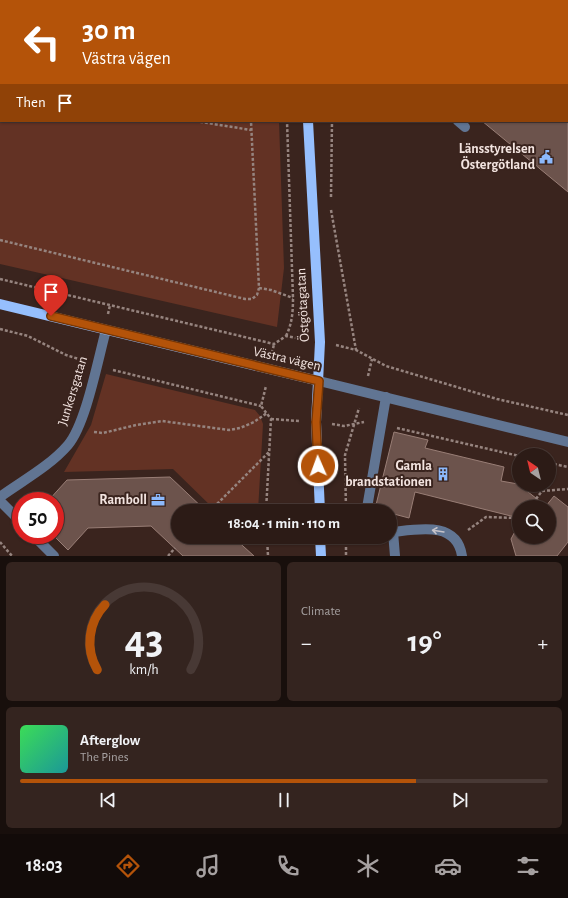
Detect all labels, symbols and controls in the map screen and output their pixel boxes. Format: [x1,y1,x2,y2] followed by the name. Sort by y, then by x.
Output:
[16,16,68,68] icon: left
[82,17,135,45] text: 30 m
[82,50,171,68] text: Västra vägen
[54,92,76,114] icon: arrive
[16,95,46,110] text: Then
[459,142,536,172] place label: Länsstyrelsen Östergötland
[538,149,554,165] public building icon: Länsstyrelsen Östergötland
[291,268,312,342] street label: Östgötagatan
[34,275,68,316] pin
[40,281,62,303] icon: arrive
[252,344,322,374] street label: Västra vägen
[56,355,90,427] street label: Junkersgatan
[297,445,339,487] position arrow
[512,448,556,492] north arrow
[512,448,556,544] map controls
[345,459,432,489] place label: Gamla brandstationen
[435,466,451,482] building icon: Gamla brandstationen
[12,492,64,544] speed limit sign: 50
[150,492,166,508] office icon: Ramboll
[99,493,147,507] place label: Ramboll
[512,500,556,544] button: search
[228,516,340,531] text: 18:04 · 1 min · 110 m
[432,527,445,535] one-way arrow
[301,605,340,618] text: Climate
[124,619,163,660] text: 43
[407,627,442,657] text: 19°
[301,632,312,654] text: −
[537,632,548,654] text: +
[129,662,158,676] text: km/h
[80,733,140,748] text: Afterglow
[80,751,129,764] text: The Pines
[97,789,119,811] icon: previous
[273,789,295,811] icon: pause
[449,789,471,811] icon: next
[114,852,142,880] icon: directions
[194,852,222,880] icon: music
[274,852,302,880] icon: phone
[354,852,382,880] icon: climate
[434,852,462,880] icon: car
[514,852,542,880] icon: filters
[26,857,63,875] text: 18:03

